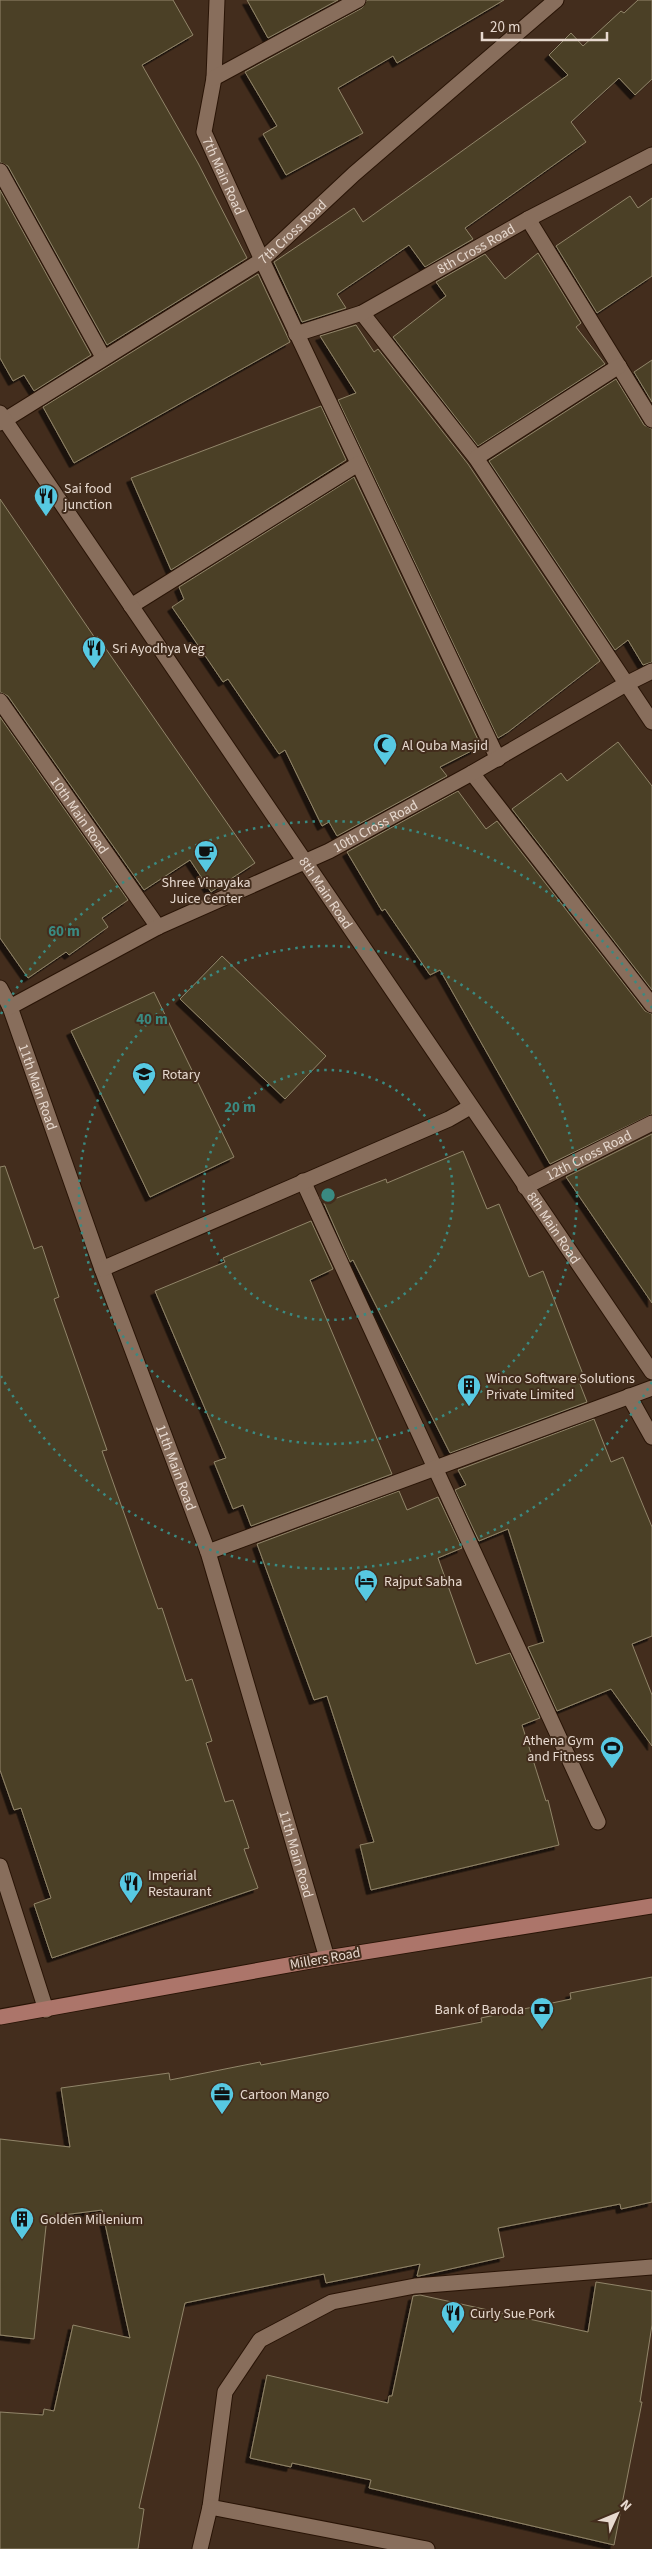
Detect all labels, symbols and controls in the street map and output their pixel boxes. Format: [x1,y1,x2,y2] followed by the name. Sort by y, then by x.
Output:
[482,10,607,42] scale bar
[490,17,520,38] text: 20 m
[197,134,249,218] street label: 7th Main Road
[254,195,332,269] street label: 7th Cross Road
[433,219,519,280] street label: 8th Cross Road
[63,479,112,515] place label: Sai food junction
[33,483,59,517] restaurant icon: Sai food junction
[81,635,107,669] restaurant icon: Sri Ayodhya Veg
[112,639,205,659] place label: Sri Ayodhya Veg
[372,732,398,766] mosque icon: Al Quba Masjid
[402,736,488,756] place label: Al Quba Masjid
[45,773,113,858] street label: 10th Main Road
[330,795,422,858] street label: 10th Cross Road
[193,839,219,873] cafe icon: Shree Vinayaka Juice Center
[294,853,357,933] street label: 8th Main Road
[161,873,251,909] place label: Shree Vinayaka Juice Center
[48,921,80,942] text: 60 m
[136,1009,168,1030] text: 40 m
[13,1041,61,1133] street label: 11th Main Road
[131,1061,157,1095] school or university icon: Rotary
[162,1065,201,1085] place label: Rotary
[224,1097,256,1118] text: 20 m
[542,1126,635,1186] street label: 12th Cross Road
[319,1186,337,1204] centre of rings
[521,1188,585,1268] street label: 8th Main Road
[486,1369,635,1405] place label: Winco Software Solutions Private Limited
[456,1373,482,1407] building icon: Winco Software Solutions Private Limited
[150,1422,201,1514] street label: 11th Main Road
[353,1568,379,1602] hotel icon: Rajput Sabha
[384,1572,462,1592] place label: Rajput Sabha
[523,1731,594,1767] place label: Athena Gym and Fitness
[599,1735,625,1769] sports icon: Athena Gym and Fitness
[273,1808,318,1900] street label: 11th Main Road
[148,1866,212,1902] place label: Imperial Restaurant
[118,1870,144,1904] restaurant icon: Imperial Restaurant
[288,1943,362,1975] street label: Millers Road
[529,1996,555,2030] bank icon: Bank of Baroda
[434,2000,524,2020] place label: Bank of Baroda
[209,2081,235,2115] office icon: Cartoon Mango
[240,2085,329,2105] place label: Cartoon Mango
[9,2206,35,2240] building icon: Golden Millenium
[40,2210,143,2230] place label: Golden Millenium
[440,2300,466,2334] restaurant icon: Curly Sue Pork
[470,2304,555,2324] place label: Curly Sue Pork
[592,2489,642,2539] north arrow
[615,2495,636,2516] text: N

